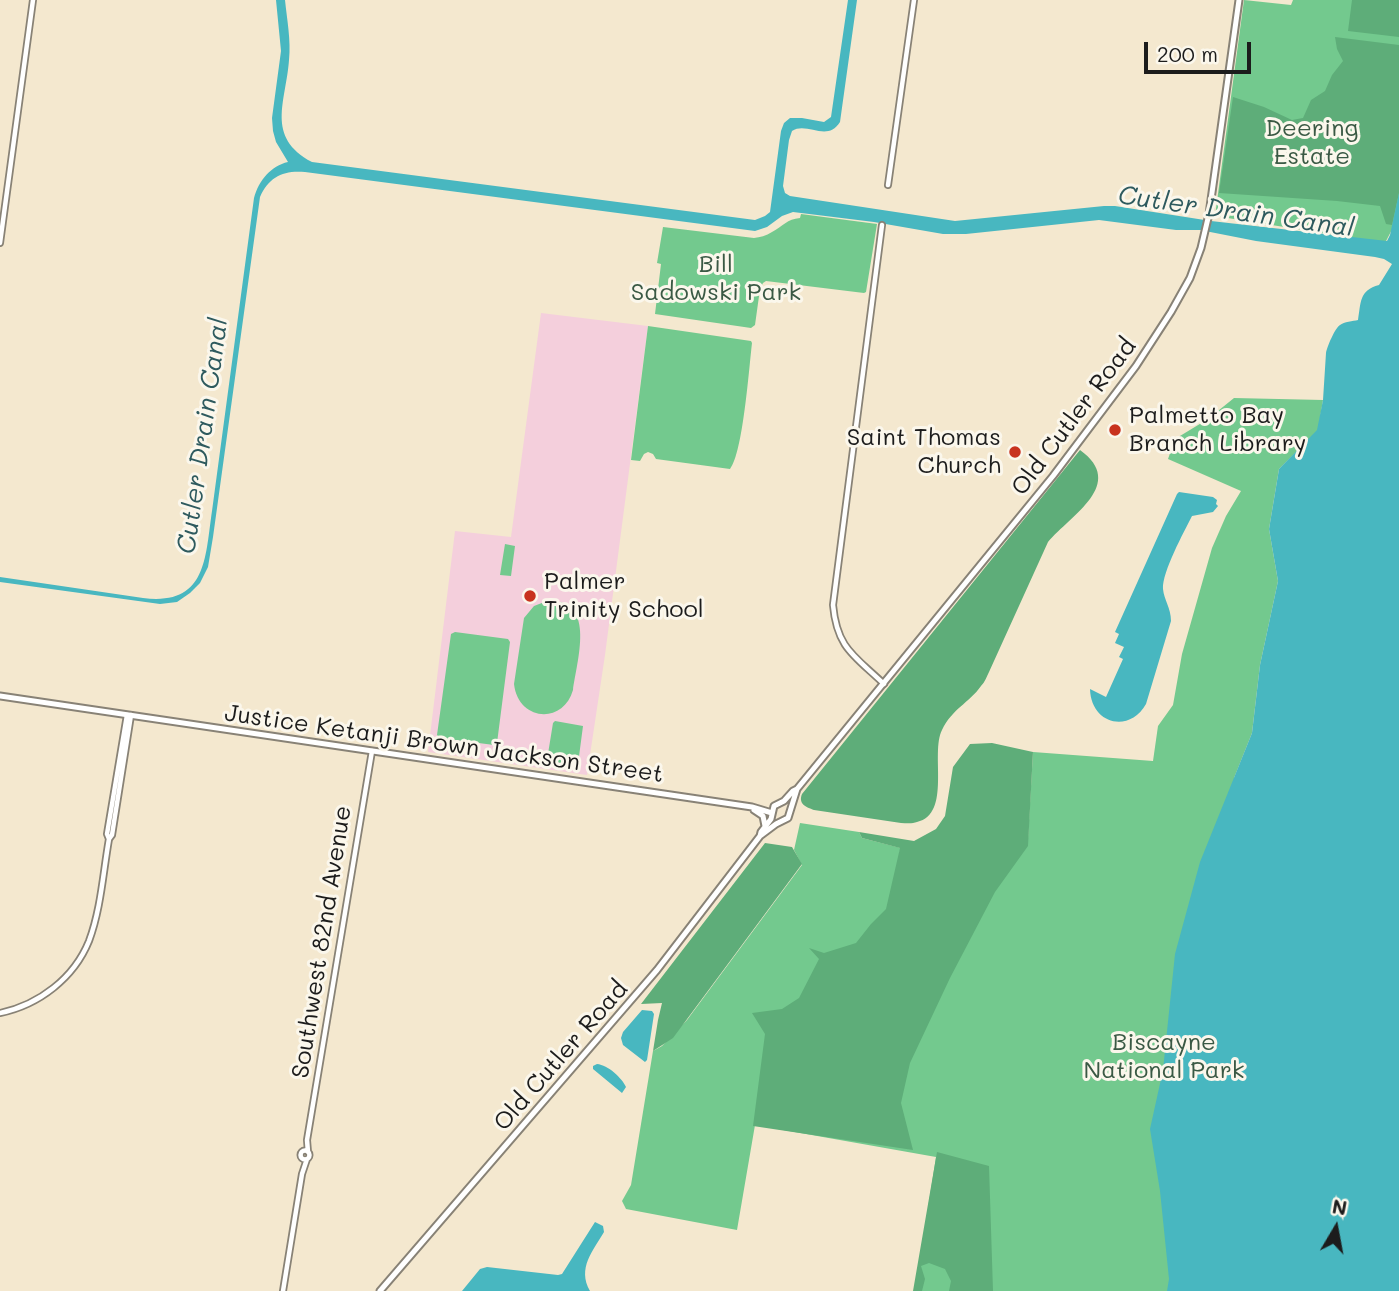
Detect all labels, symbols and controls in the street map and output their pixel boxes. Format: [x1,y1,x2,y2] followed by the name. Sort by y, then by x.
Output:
[1147,28,1254,72] scale bar
[1157,40,1218,67] text: 200 m
[1266,115,1358,171] park label: Deering Estate
[1116,180,1356,244] water label: Cutler Drain Canal
[631,251,801,307] park label: Bill Sadowski Park
[171,316,235,556] water label: Cutler Drain Canal
[1006,333,1142,501] street label: Old Cutler Road
[1129,402,1306,458] place label: Palmetto Bay Branch Library
[1107,422,1123,438] marker: Palmetto Bay Branch Library
[847,424,1001,480] place label: Saint Thomas Church
[1007,444,1023,460] marker: Saint Thomas Church
[544,568,704,624] place label: Palmer Trinity School
[522,588,538,604] marker: Palmer Trinity School
[223,699,665,789] street label: Justice Ketanji Brown Jackson Street
[286,804,358,1080] street label: Southwest 82nd Avenue
[488,975,634,1137] street label: Old Cutler Road
[1083,1029,1245,1085] park label: Biscayne National Park
[1301,1193,1371,1263] north arrow
[1330,1193,1349,1220] text: N

